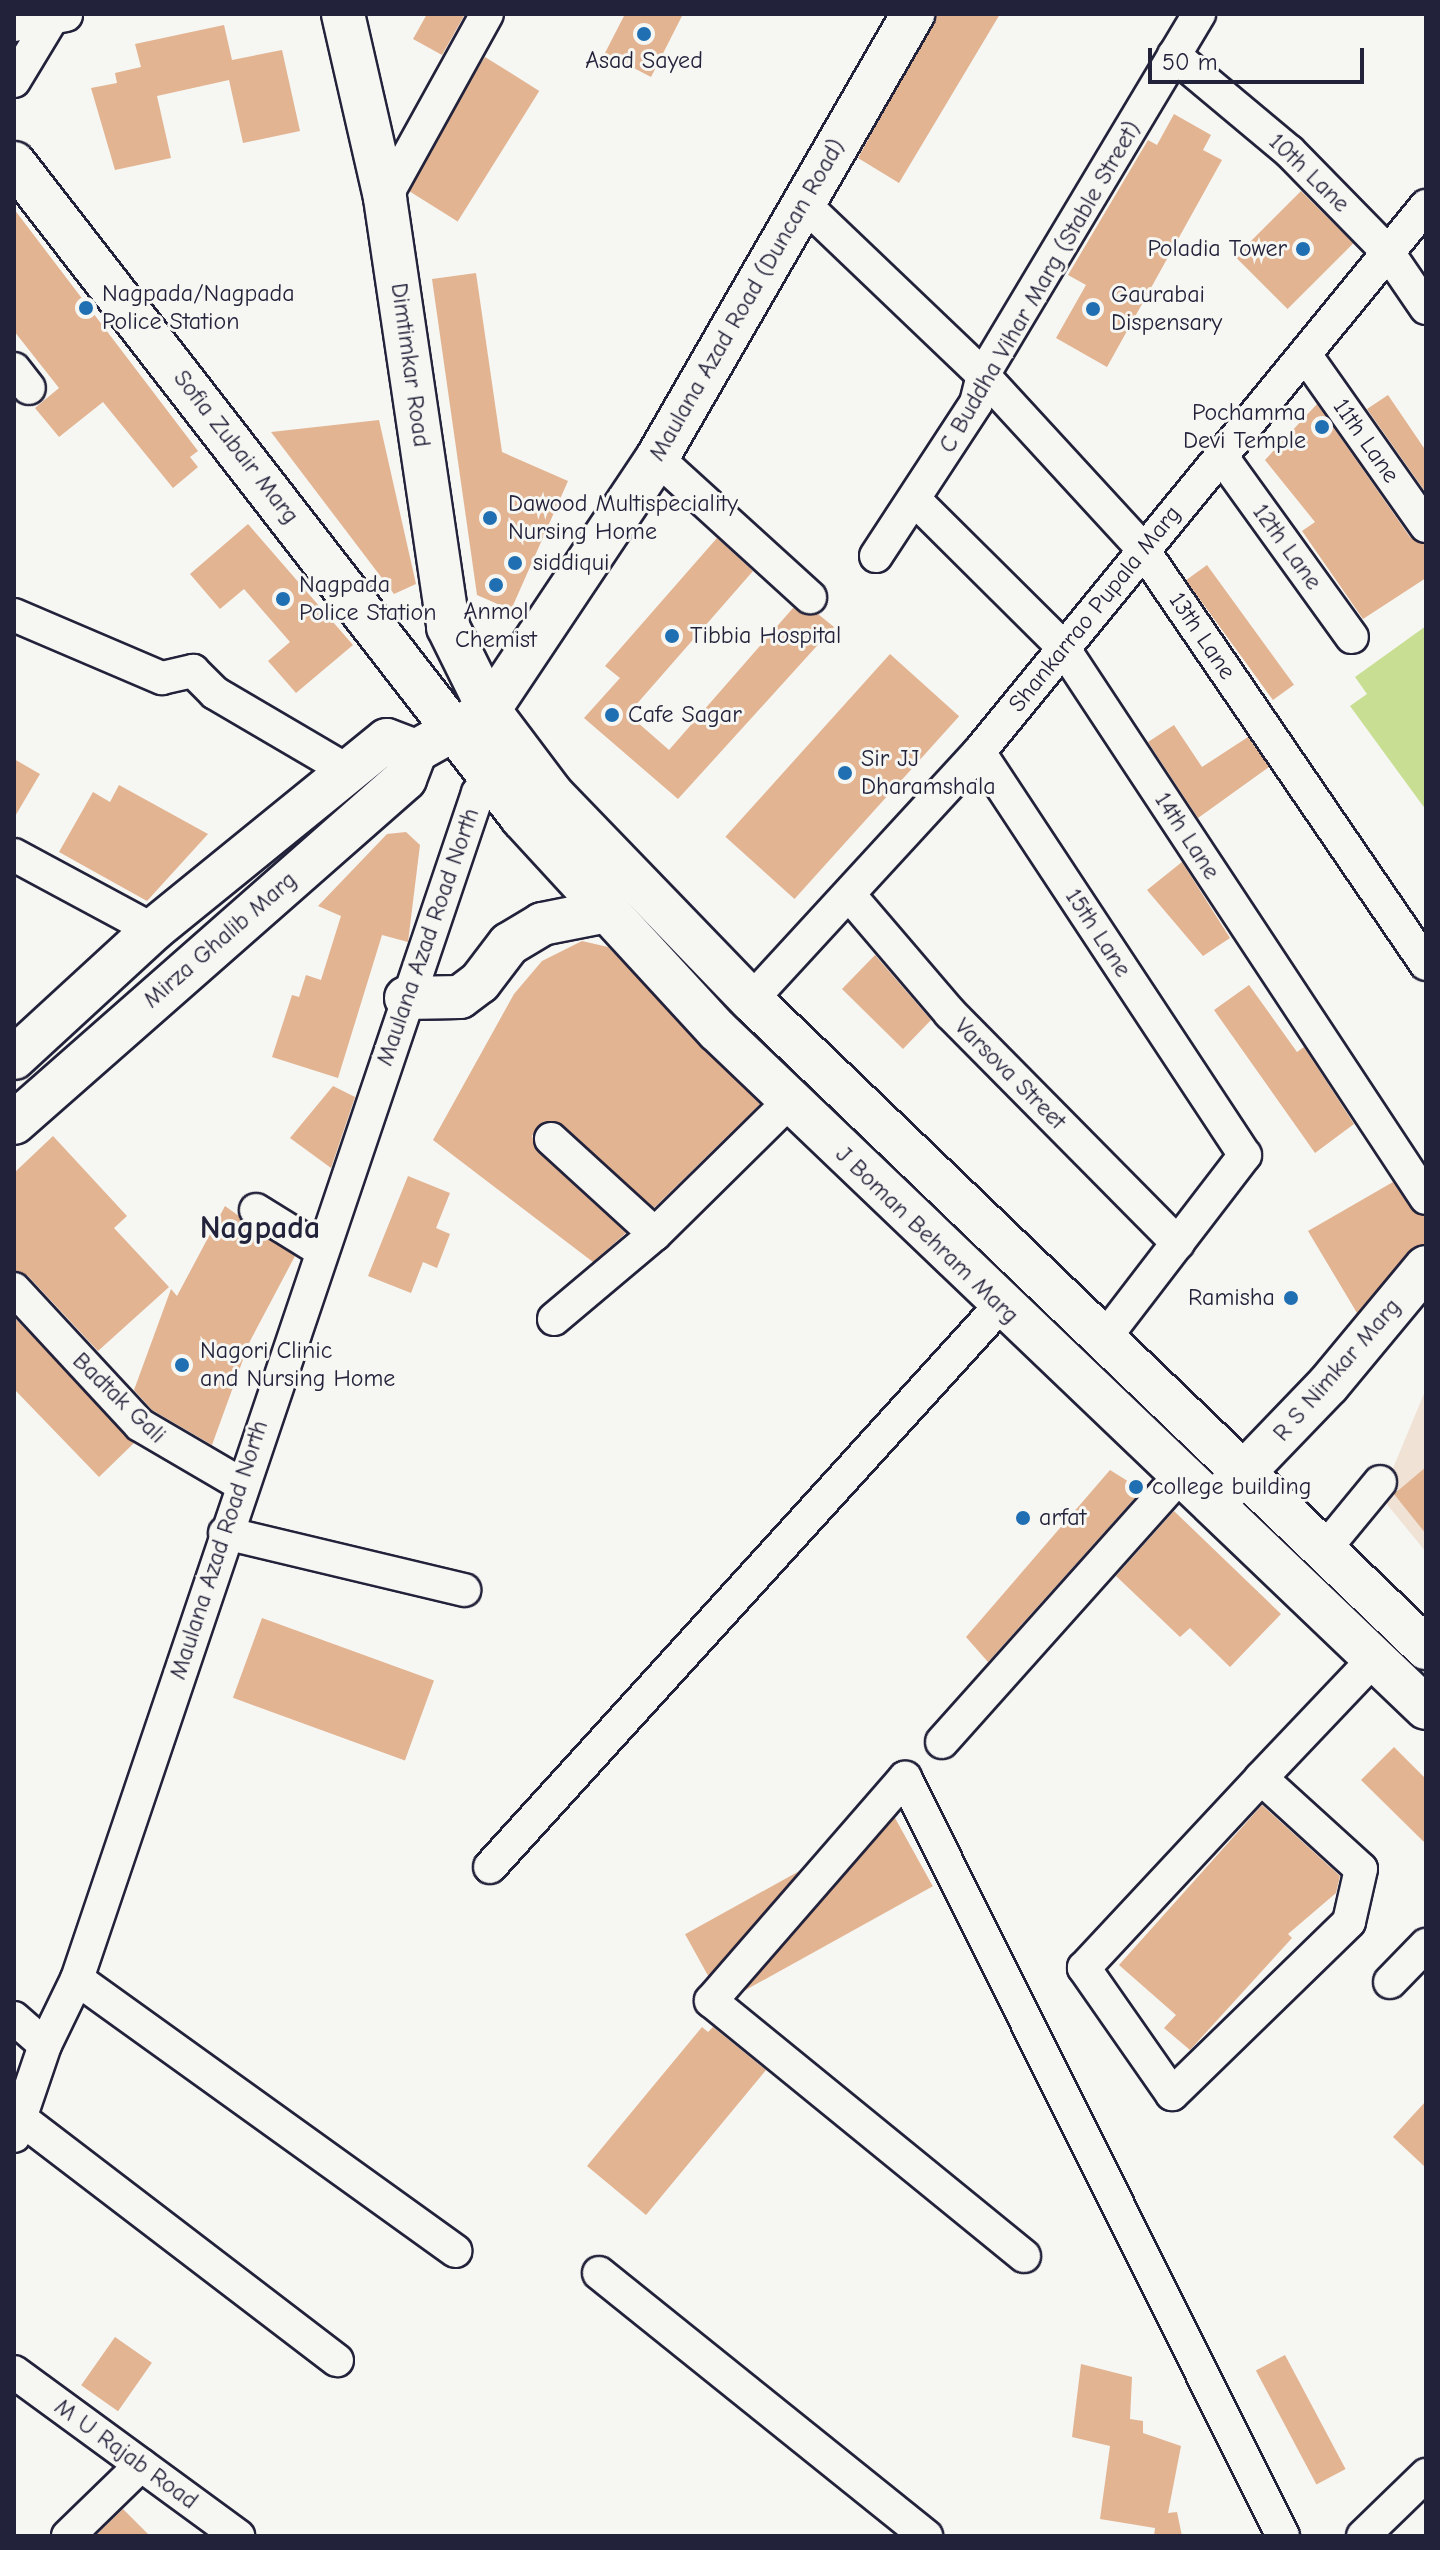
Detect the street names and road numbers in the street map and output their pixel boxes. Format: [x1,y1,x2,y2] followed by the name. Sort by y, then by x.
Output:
[933,116,1147,458] street label: C Buddha Vihar Marg (Stable Street)
[1263,128,1355,218] street label: 10th Lane
[643,134,851,466] street label: Maulana Azad Road (Duncan Road)
[384,281,436,449] street label: Dimtimkar Road
[167,365,305,529] street label: Sofia Zubair Marg
[1327,393,1405,489] street label: 11th Lane
[1246,498,1328,596] street label: 12th Lane
[1003,500,1187,718] street label: Shankarrao Pupala Marg
[1162,587,1242,685] street label: 13th Lane
[1148,787,1226,885] street label: 14th Lane
[370,804,486,1070] street label: Maulana Azad Road North
[138,866,302,1014] street label: Mirza Ghalib Marg
[1059,883,1137,983] street label: 15th Lane
[948,1012,1072,1136] street label: Varsova Street
[830,1140,1024,1330] street label: J Boman Behram Marg
[1267,1293,1407,1447] street label: R S Nimkar Marg
[66,1347,172,1449] street label: Badtak Gali
[163,1417,275,1683] street label: Maulana Azad Road North
[49,2392,203,2516] street label: M U Rajab Road

